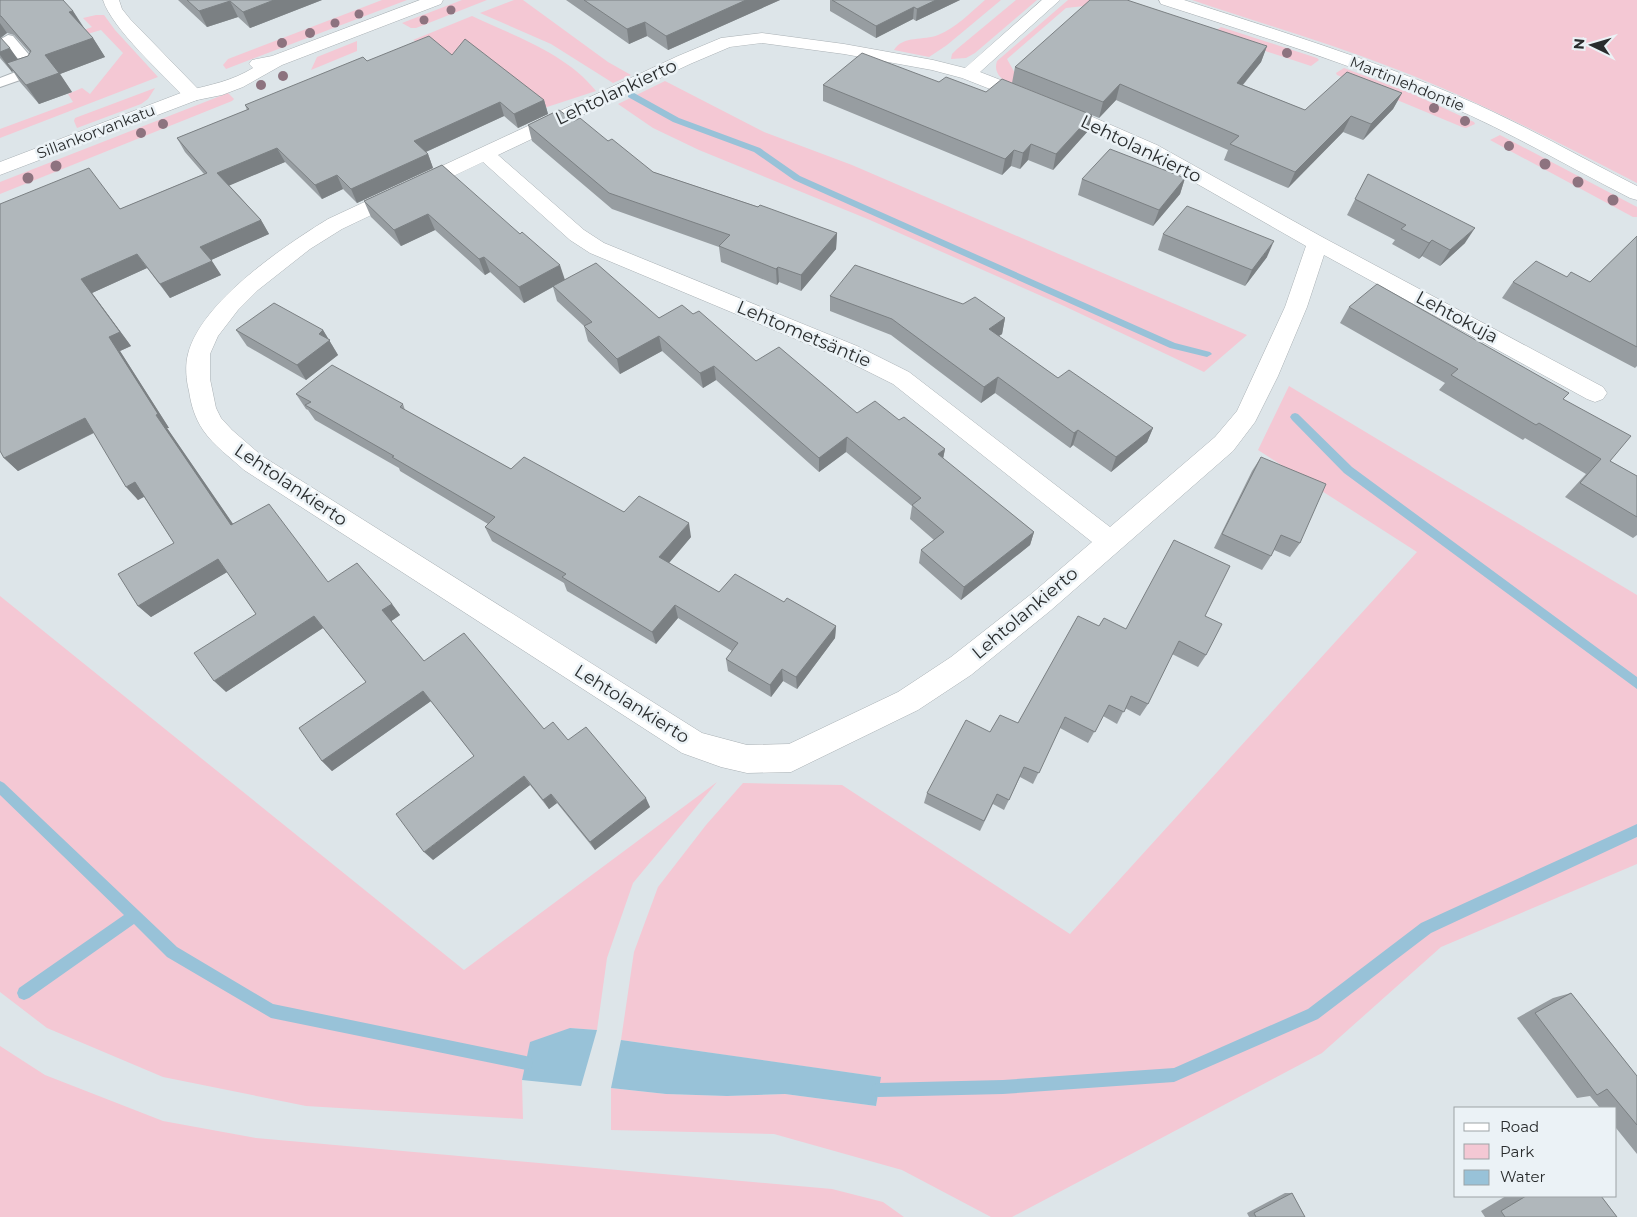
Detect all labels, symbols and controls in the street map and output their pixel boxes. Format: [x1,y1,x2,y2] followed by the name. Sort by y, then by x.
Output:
[1567,20,1617,70] north arrow
[1570,37,1589,50] text: N
[1347,52,1467,115] street label: Martinlehdontie
[552,54,680,130] street label: Lehtolankierto
[34,100,158,163] street label: Sillankorvankatu
[1077,110,1205,188] street label: Lehtolankierto
[1412,286,1502,348] street label: Lehtokuja
[734,296,875,372] street label: Lehtometsäntie
[230,439,352,531] street label: Lehtolankierto
[968,562,1082,664] street label: Lehtolankierto
[570,660,694,748] street label: Lehtolankierto
[1454,1107,1617,1197] legend
[1500,1117,1539,1136] text: Road
[1500,1142,1534,1161] text: Park
[1500,1167,1546,1186] text: Water

